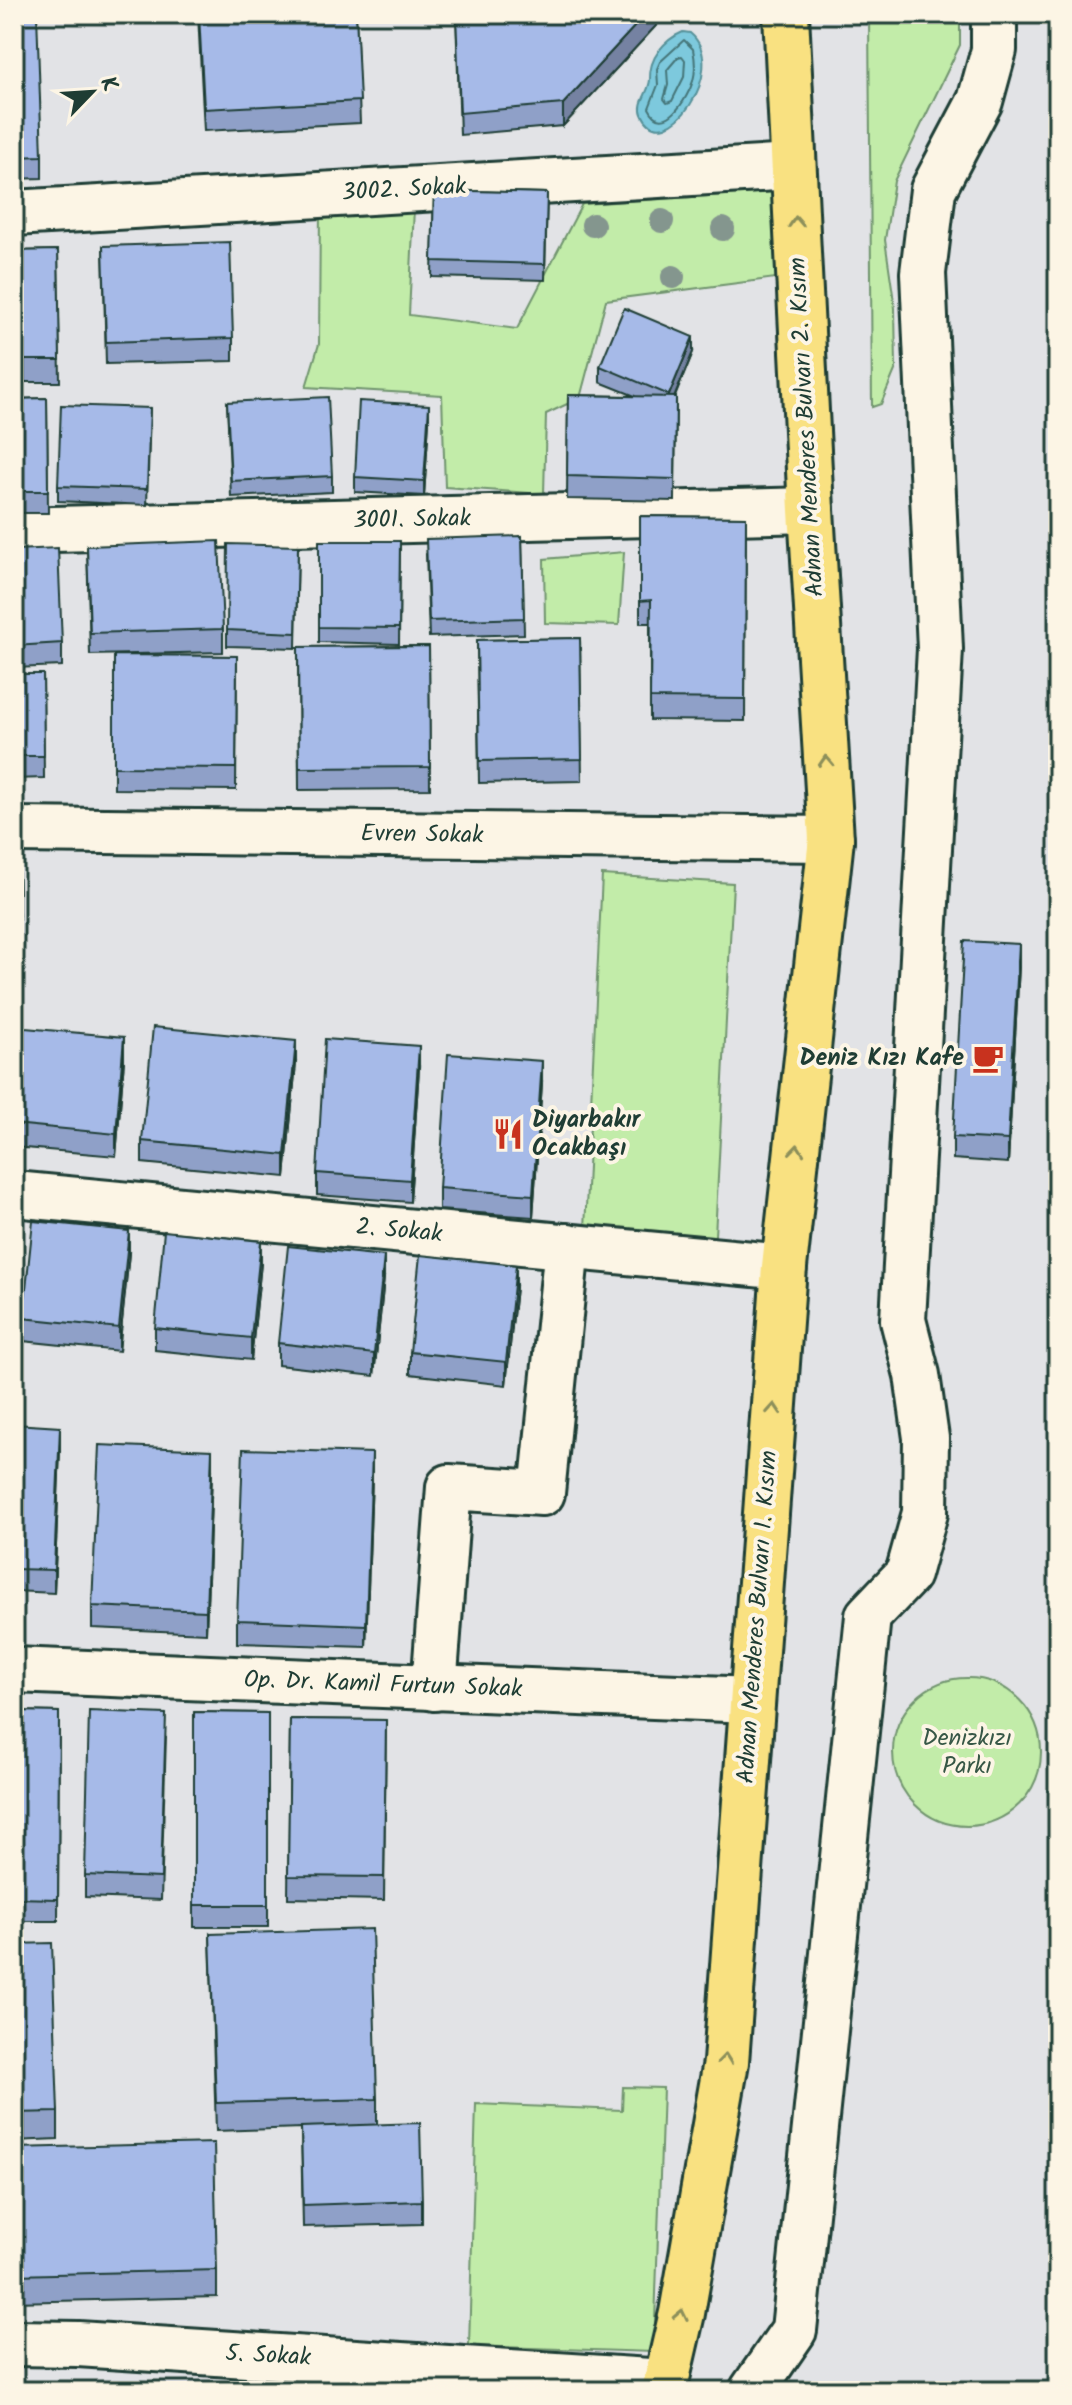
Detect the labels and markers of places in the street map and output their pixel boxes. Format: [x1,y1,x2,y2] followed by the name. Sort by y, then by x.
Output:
[799,1039,964,1078] place label: Deniz Kızı Kafe
[971,1041,1005,1075] cafe icon: Deniz Kızı Kafe
[532,1101,642,1168] place label: Diyarbakır Ocakbaşı
[491,1117,525,1151] restaurant icon: Diyarbakır Ocakbaşı

